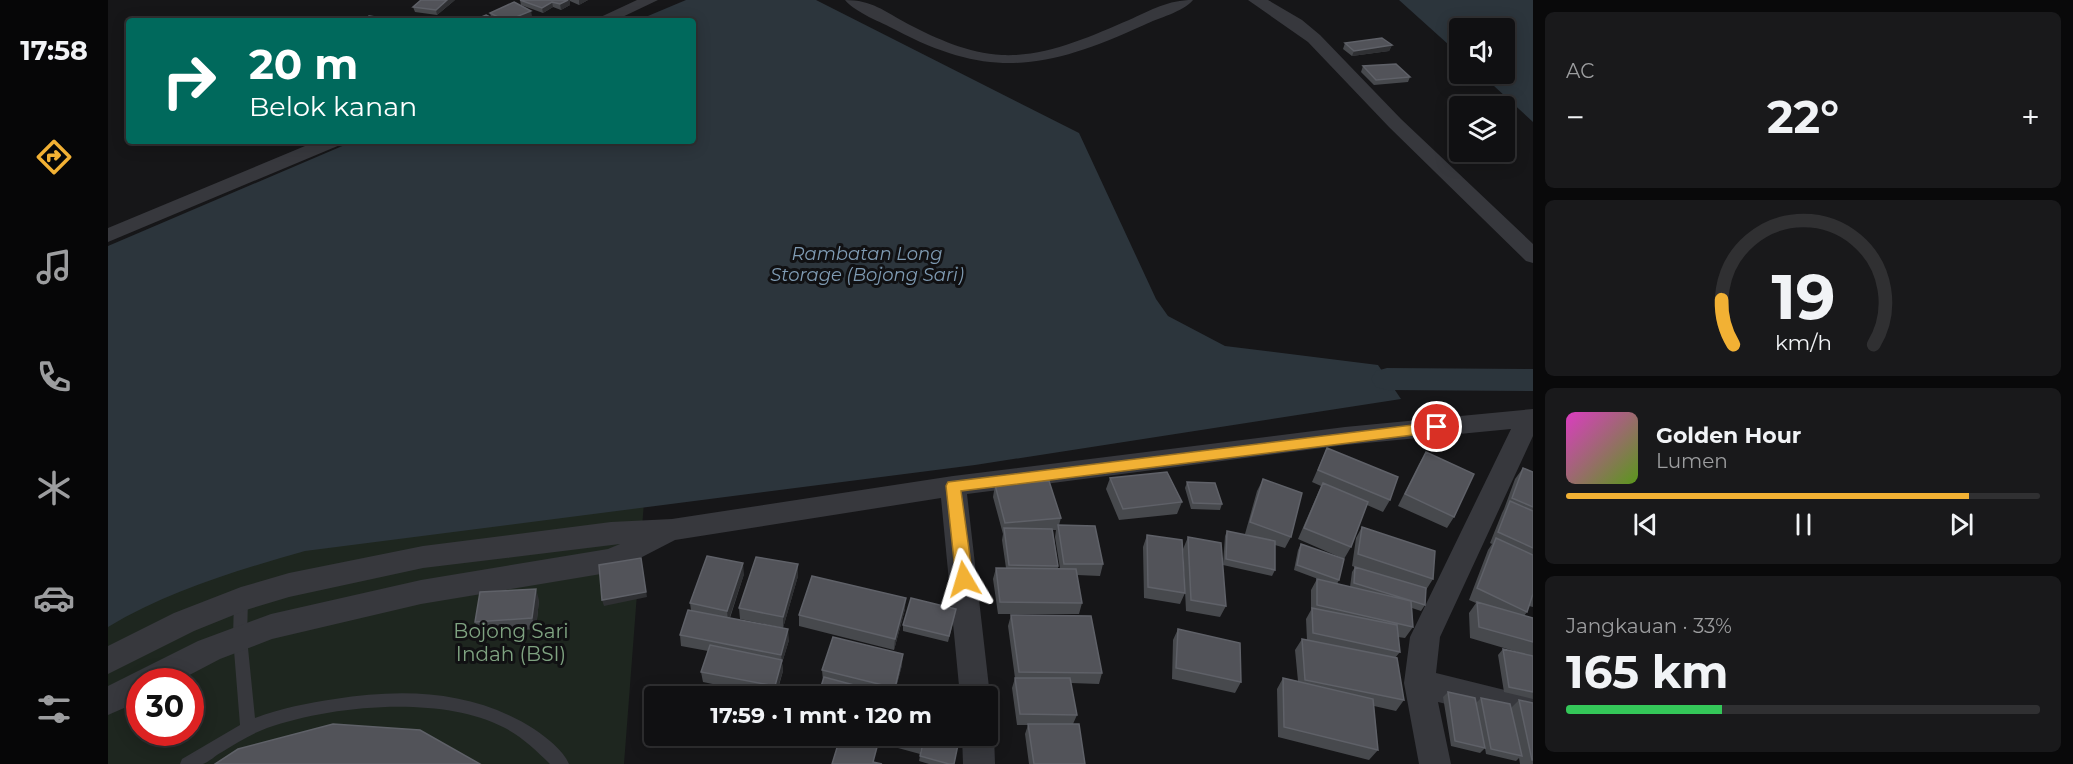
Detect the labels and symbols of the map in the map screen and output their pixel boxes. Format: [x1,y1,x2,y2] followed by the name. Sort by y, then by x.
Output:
[770,243,964,286] water label: Rambatan Long Storage (Bojong Sari)
[1411,401,1462,452] pin
[932,547,996,611] position arrow
[453,619,569,666] park label: Bojong Sari Indah (BSI)
[126,668,204,746] speed limit sign: 30

